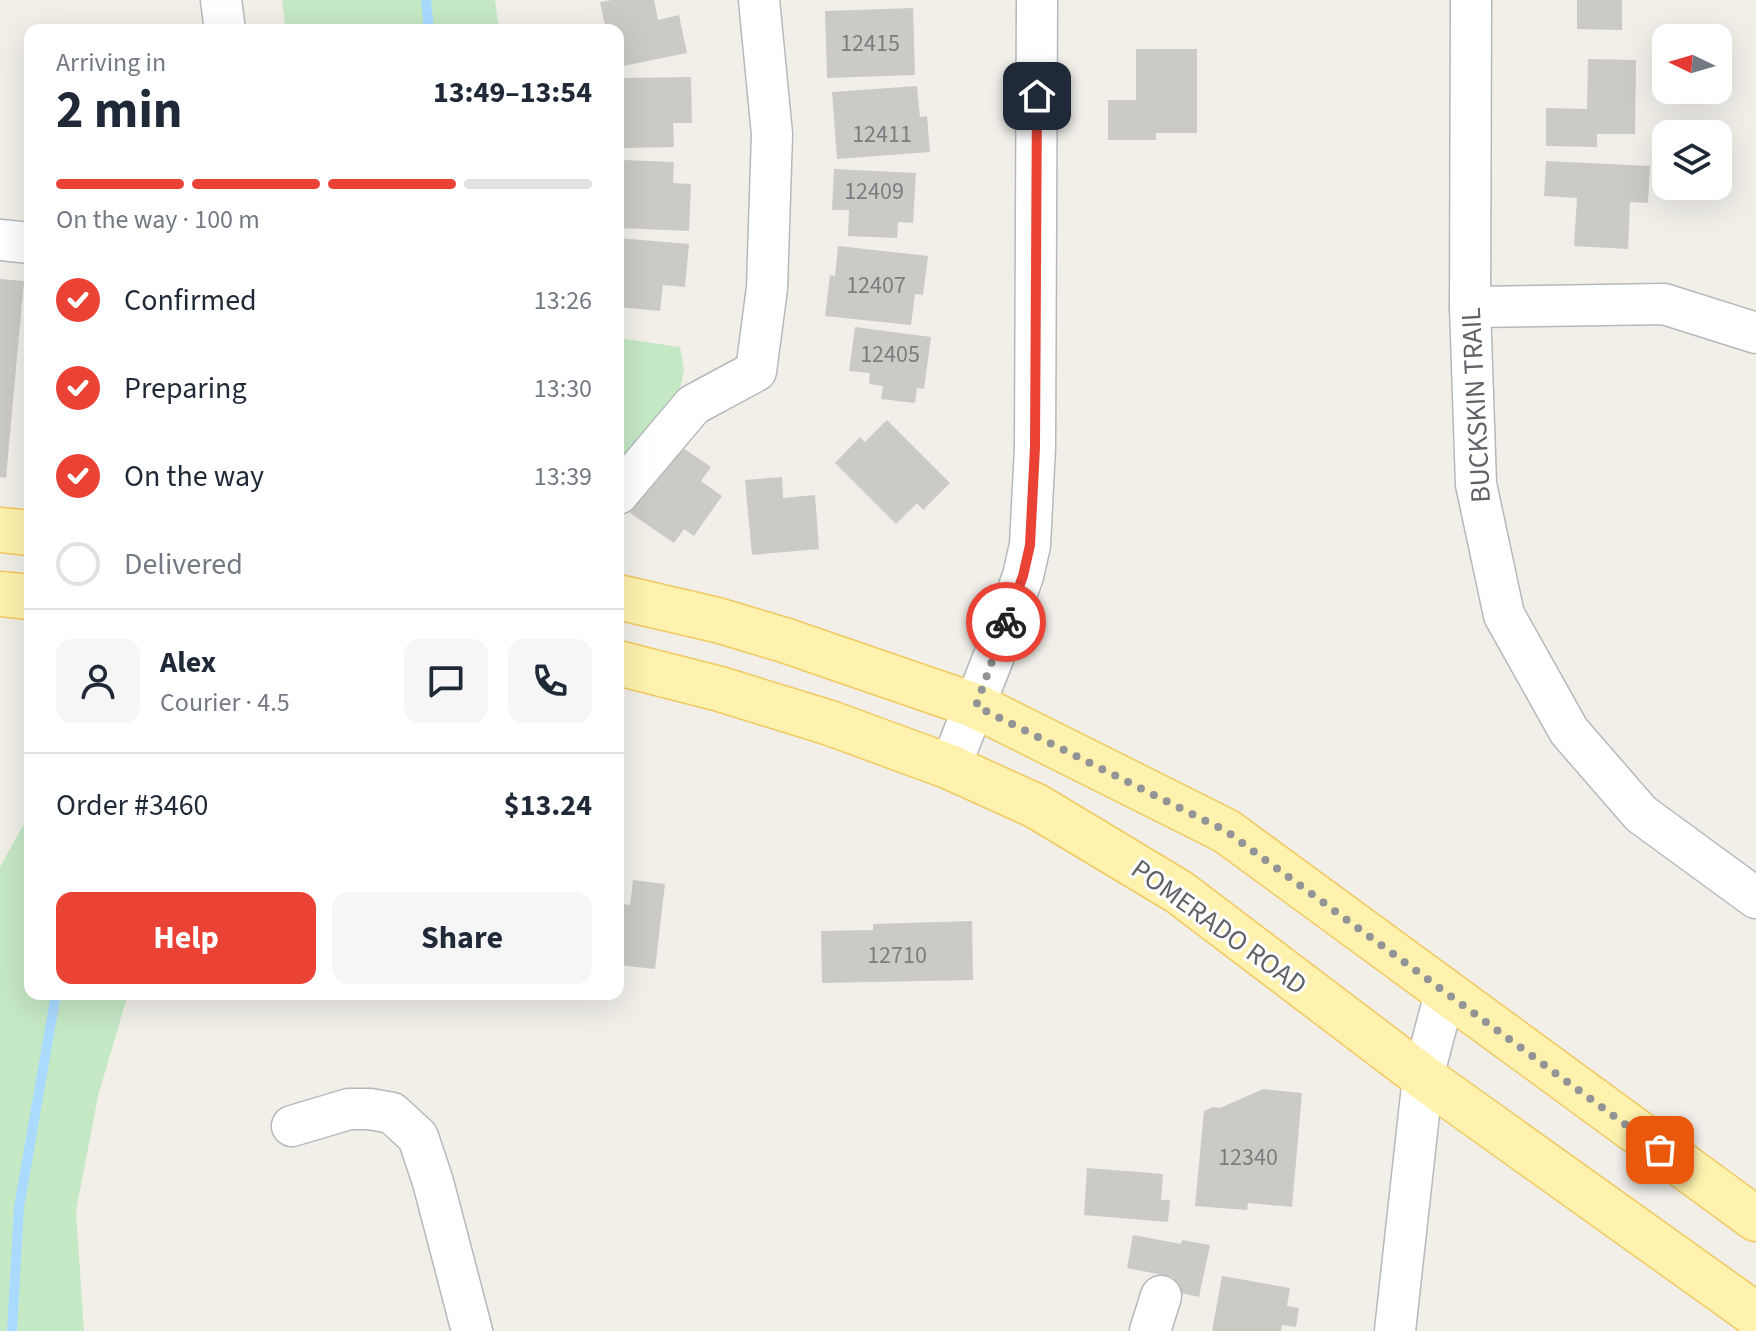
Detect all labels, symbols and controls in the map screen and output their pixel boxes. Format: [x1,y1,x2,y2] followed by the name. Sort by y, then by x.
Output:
[1652,24,1732,104] north arrow
[1652,24,1732,200] map controls
[840,26,900,61] house number: 12415
[56,44,166,81] text: Arriving in
[1003,62,1071,130] pin
[433,71,592,114] text: 13:49–13:54
[56,74,183,148] text: 2 min
[1015,74,1059,118] icon: home
[852,117,912,152] house number: 12411
[1652,120,1732,200] button: layers
[844,174,904,209] house number: 12409
[56,201,260,238] text: On the way · 100 m
[846,268,906,303] house number: 12407
[56,278,100,322] icon: check
[124,279,257,322] text: Confirmed
[534,282,592,319] text: 13:26
[1451,306,1501,504] street label: BUCKSKIN TRAIL
[860,337,920,372] house number: 12405
[56,366,100,410] icon: check
[124,367,247,410] text: Preparing
[534,370,592,407] text: 13:30
[56,454,100,498] icon: check
[124,455,264,498] text: On the way
[534,458,592,495] text: 13:39
[124,543,243,586] text: Delivered
[966,582,1046,662] courier
[984,600,1028,644] icon: bike
[56,639,140,723] button: person
[404,639,488,723] button: chat
[508,639,592,723] button: phone
[160,641,216,684] text: Alex
[160,684,290,721] text: Courier · 4.5
[56,784,209,827] text: Order #3460
[504,784,592,827] text: $13.24
[1123,849,1315,1005] street label: POMERADO ROAD
[56,892,316,984] button: Help
[332,892,592,984] button: Share
[867,938,927,973] house number: 12710
[1626,1116,1694,1184] pin
[1638,1128,1682,1172] icon: bag
[1218,1140,1278,1175] house number: 12340

